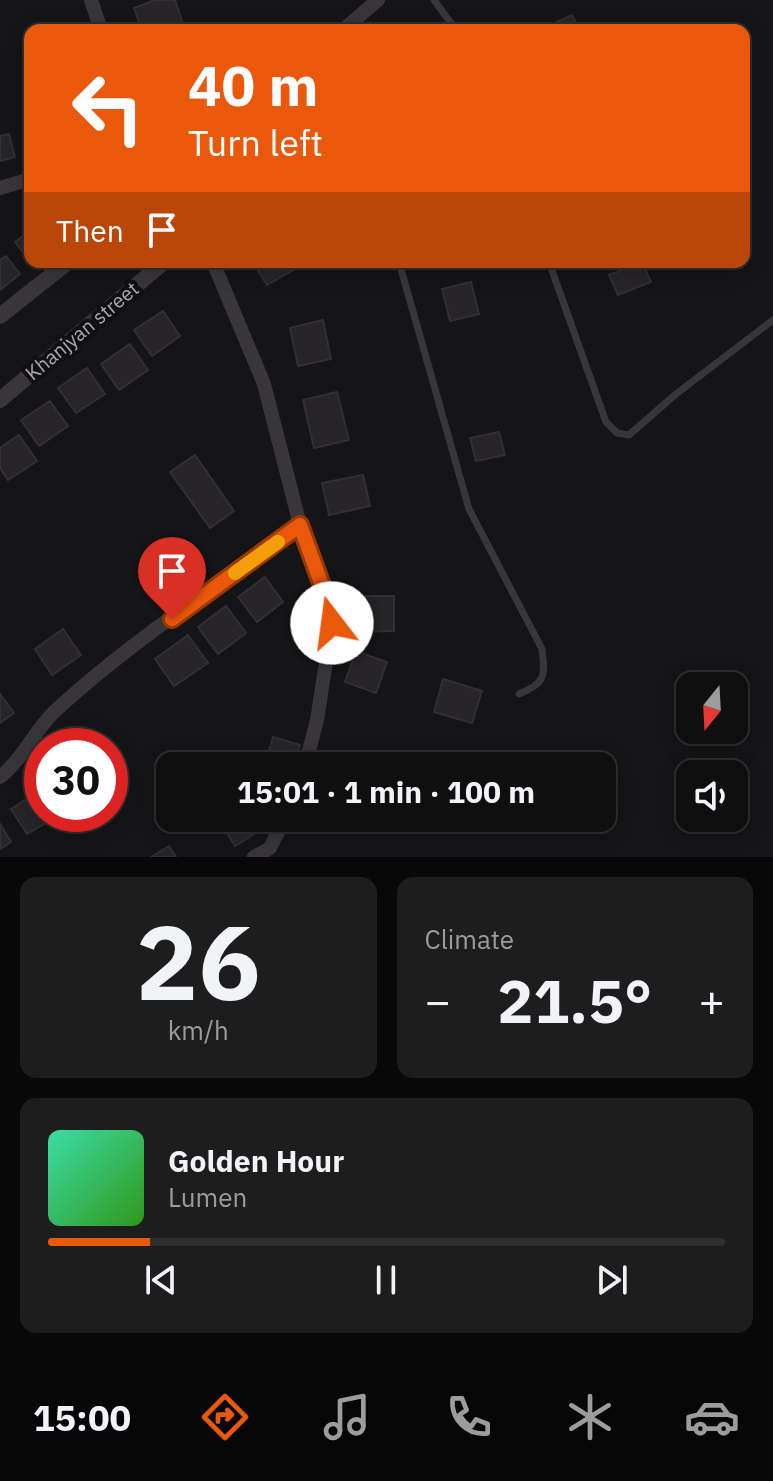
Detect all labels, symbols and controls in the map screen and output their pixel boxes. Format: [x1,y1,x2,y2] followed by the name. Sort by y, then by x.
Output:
[188,49,318,121] text: 40 m
[56,56,160,160] icon: left
[188,119,323,166] text: Turn left
[140,208,184,252] icon: arrive
[56,211,124,250] text: Then
[19,275,144,386] street label: Khanjyan street
[138,537,206,619] pin
[150,549,194,593] icon: arrive
[290,581,374,665] position arrow
[676,672,748,744] north arrow
[676,672,748,832] map controls
[24,728,128,832] speed limit sign: 30
[676,760,748,832] button: sound
[237,772,535,811] text: 15:01 · 1 min · 100 m
[136,893,261,1029] text: 26
[425,922,514,956] text: Climate
[497,961,652,1040] text: 21.5°
[425,972,451,1029] text: −
[699,972,725,1029] text: +
[168,1013,229,1047] text: km/h
[168,1141,344,1180] text: Golden Hour
[168,1180,247,1214] text: Lumen
[139,1258,183,1302] icon: previous
[364,1258,408,1302] icon: pause
[590,1258,634,1302] icon: next
[197,1389,253,1445] icon: directions
[319,1389,375,1445] icon: music
[441,1389,497,1445] icon: phone
[562,1389,618,1445] icon: climate
[684,1389,740,1445] icon: car
[33,1394,131,1441] text: 15:00

